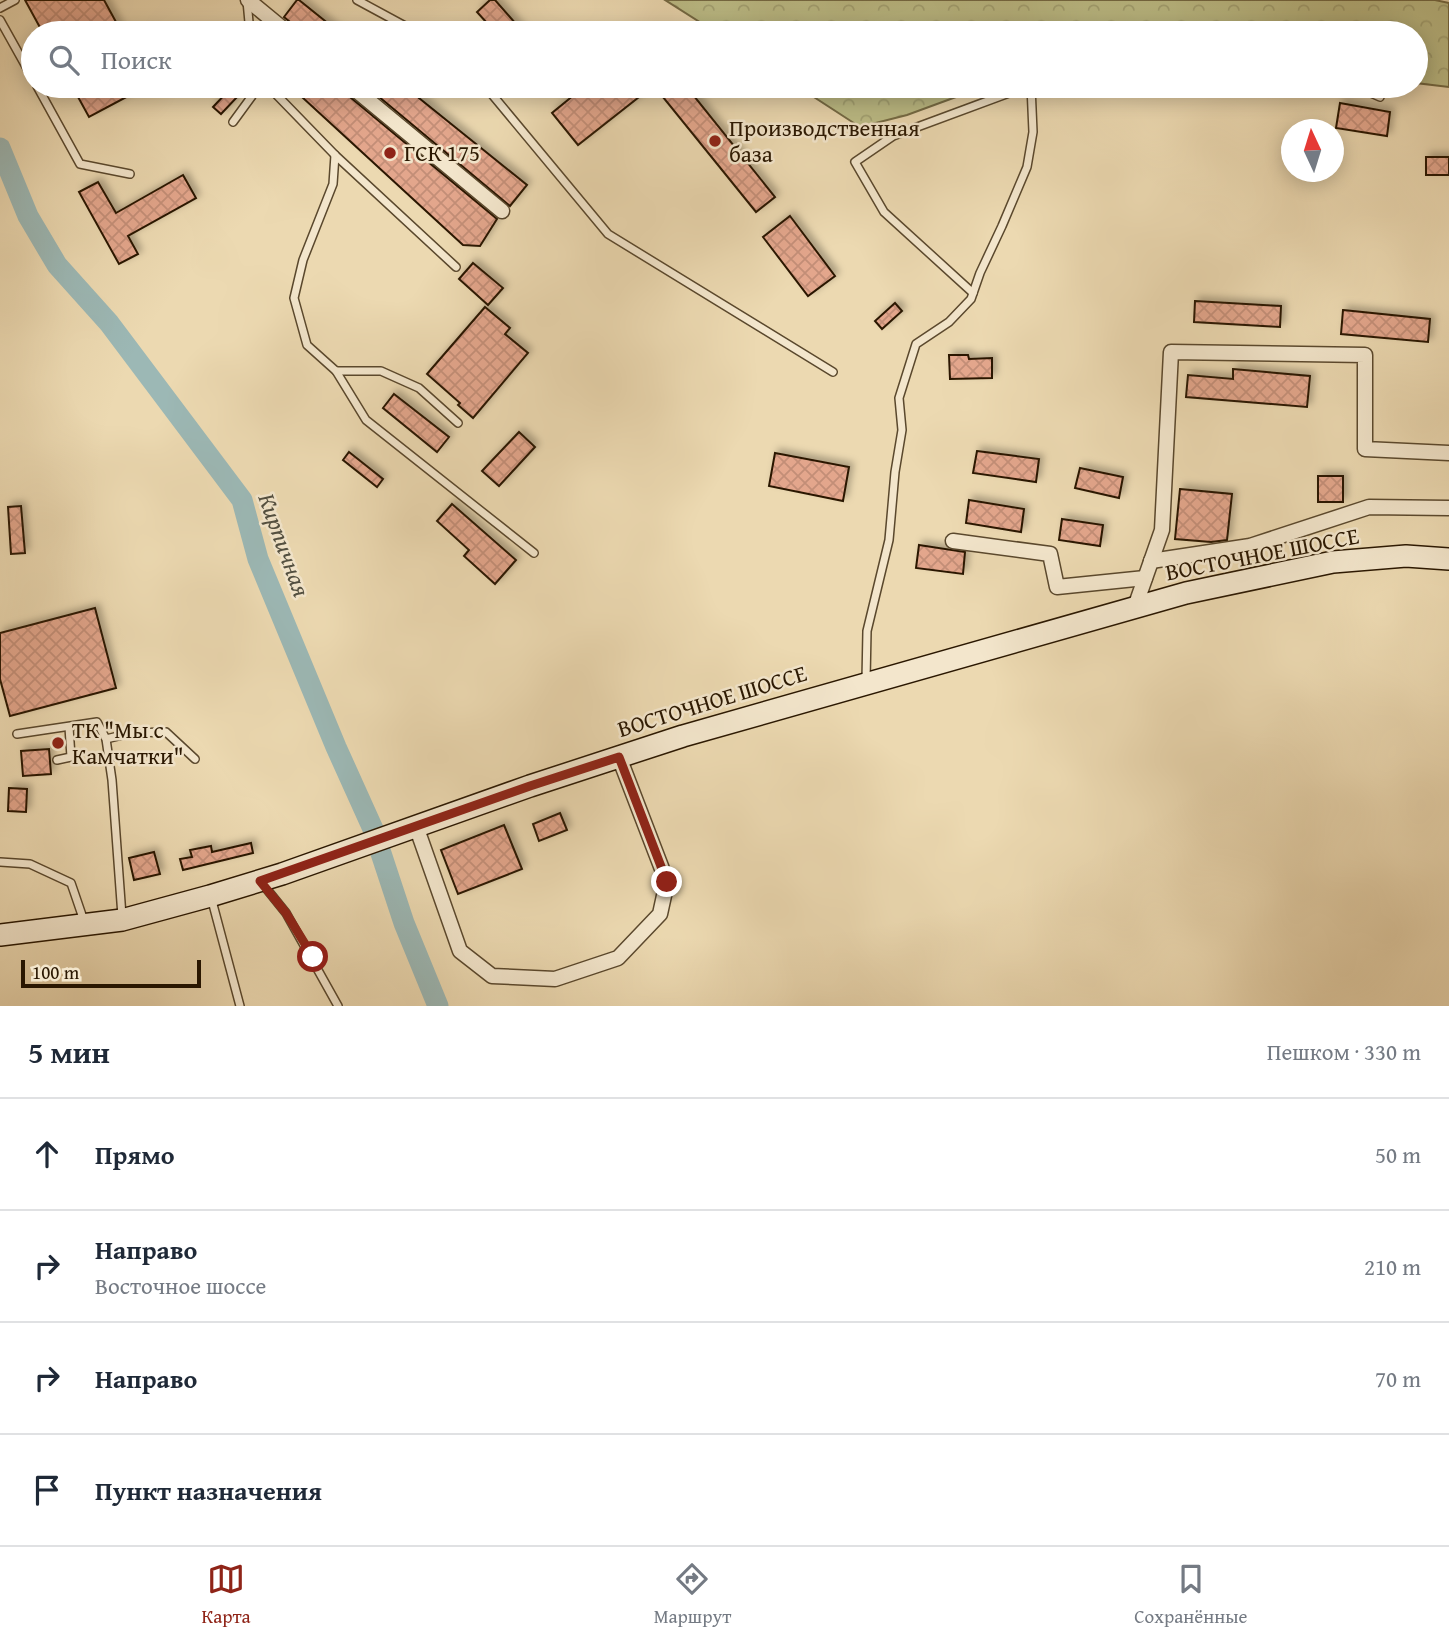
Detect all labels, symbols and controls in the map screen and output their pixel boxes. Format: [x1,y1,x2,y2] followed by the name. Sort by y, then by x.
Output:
[21,21,1428,98] search box
[101,40,172,79] text: Поиск
[45,41,83,79] icon: search
[729,111,920,170] place label: Производственная база
[1281,119,1344,182] north arrow
[707,133,723,149] marker: Производственная база
[404,136,480,169] place label: ГСК 175
[382,145,398,161] marker: ГСК 175
[250,488,319,602] water label: Кирпичная
[1162,519,1362,588] street label: ВОСТОЧНОЕ ШОССЕ
[613,656,811,745] street label: ВОСТОЧНОЕ ШОССЕ
[72,713,184,772] place label: ТК "Мы с Камчатки"
[50,735,66,751] marker: ТК "Мы с Камчатки"
[651,866,682,897] route end
[297,941,328,972] route start
[21,957,201,989] scale bar
[32,958,79,986] text: 100 m
[28,1030,110,1074] text: 5 мин
[1267,1035,1421,1068] text: Пешком · 330 m
[28,1135,66,1173] icon: ahead
[95,1135,175,1174] text: Прямо
[1375,1138,1421,1171] text: 50 m
[95,1230,197,1269] text: Направо
[28,1247,66,1285] icon: right
[1364,1250,1421,1283] text: 210 m
[95,1269,266,1302] text: Восточное шоссе
[28,1359,66,1397] icon: right
[95,1359,197,1398] text: Направо
[1375,1362,1421,1395] text: 70 m
[28,1471,66,1509] icon: arrive
[95,1471,322,1510] text: Пункт назначения
[201,1560,251,1630] tab: Карта
[654,1560,731,1630] tab: Маршрут
[1134,1560,1247,1630] tab: Сохранённые

